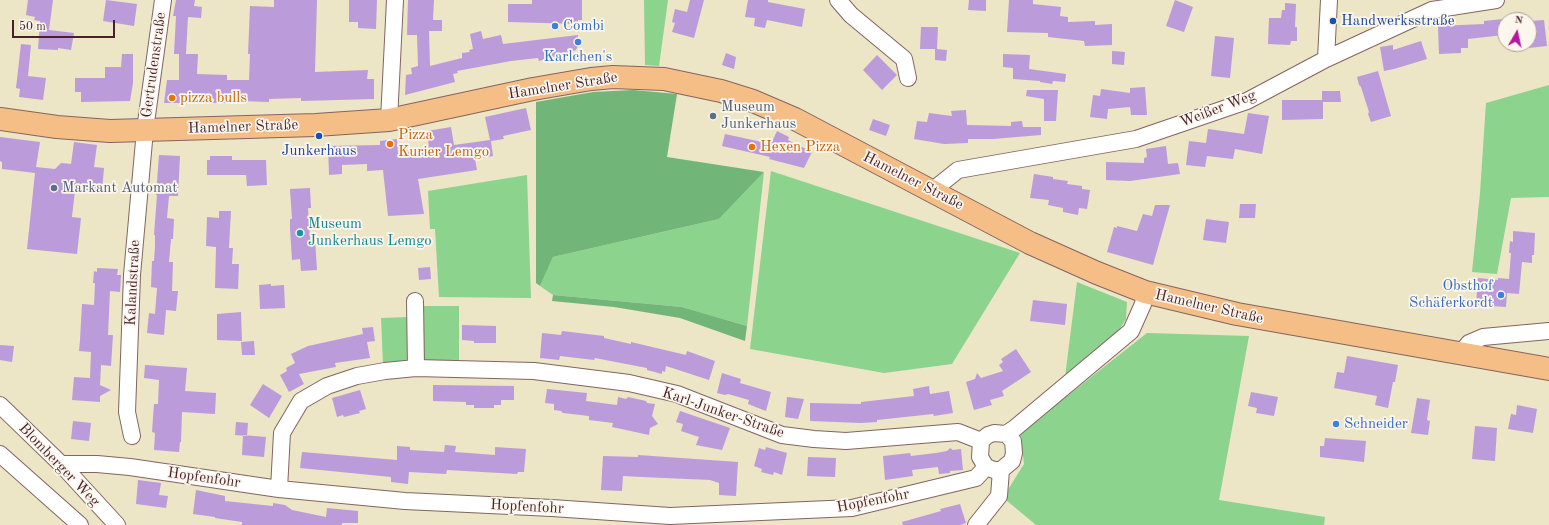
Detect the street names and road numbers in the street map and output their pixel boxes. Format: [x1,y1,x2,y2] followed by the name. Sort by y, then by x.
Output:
[138,11,170,119] street label: Gertrudenstraße
[507,68,619,104] street label: Hamelner Straße
[1177,86,1259,132] street label: Weißer Weg
[188,116,298,138] street label: Hamelner Straße
[860,148,966,214] street label: Hamelner Straße
[122,239,144,327] street label: Kalandstraße
[1153,286,1265,328] street label: Hamelner Straße
[660,384,786,442] street label: Karl-Junker-Straße
[15,419,103,511] street label: Blomberger Weg
[166,464,242,492] street label: Hopfenfohr
[835,485,911,517] street label: Hopfenfohr
[490,496,564,518] street label: Hopfenfohr

